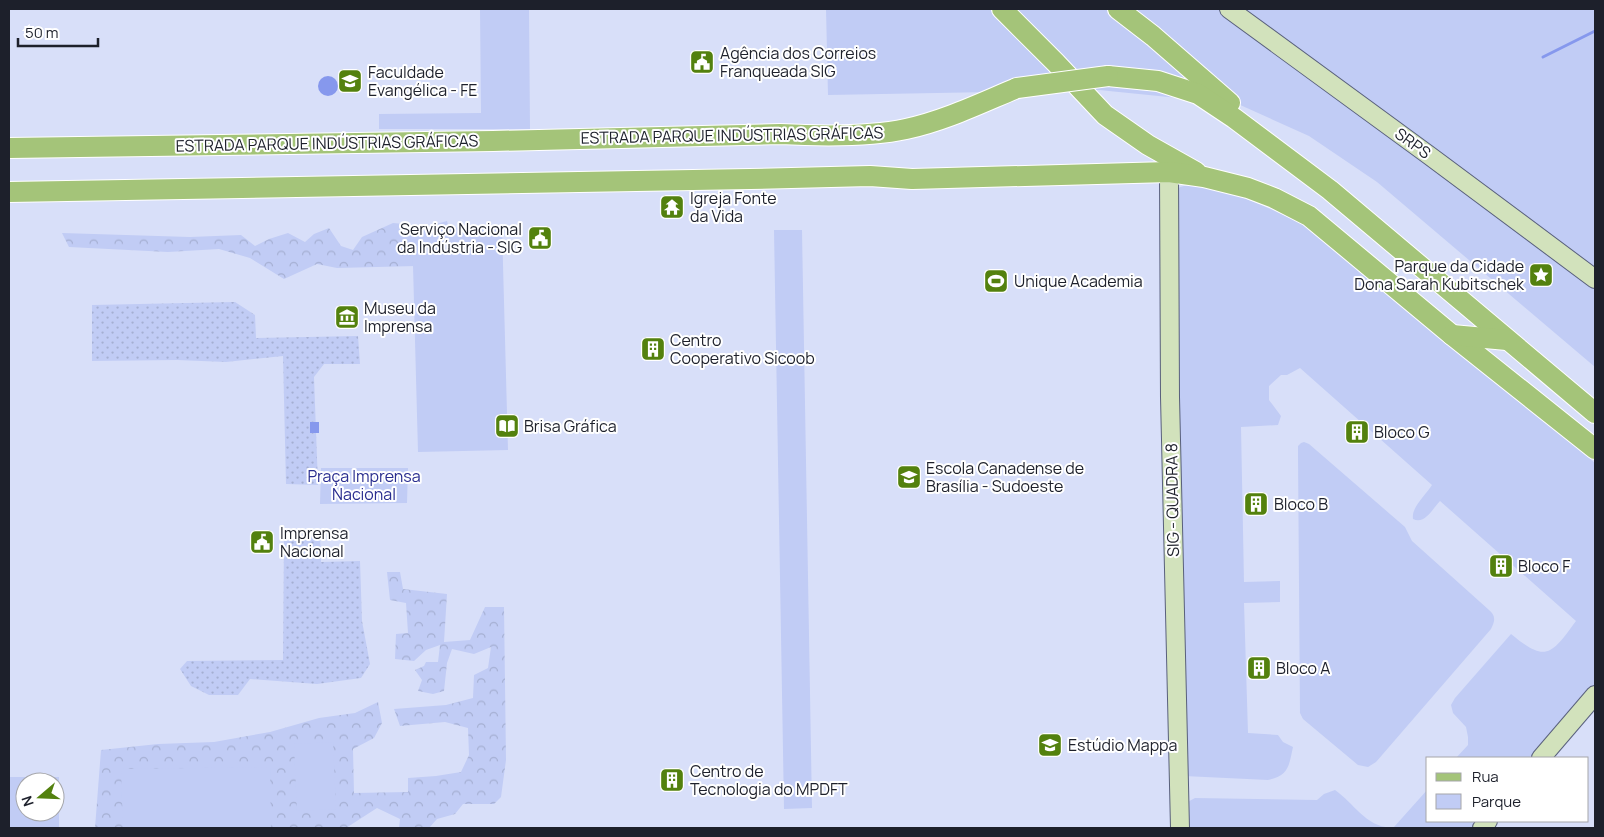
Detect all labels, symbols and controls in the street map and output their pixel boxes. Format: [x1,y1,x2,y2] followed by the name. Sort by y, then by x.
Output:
[18,15,98,47] scale bar
[25,22,59,43] text: 50 m
[720,42,876,82] place label: Agência dos Correios Franqueada SIG
[689,49,715,75] public building icon: Agência dos Correios Franqueada SIG
[368,61,477,101] place label: Faculdade Evangélica - FE
[337,68,363,94] school or university icon: Faculdade Evangélica - FE
[580,121,884,149] street label: ESTRADA PARQUE INDÚSTRIAS GRÁFICAS
[1391,122,1436,164] street label: SRPS
[175,129,479,157] street label: ESTRADA PARQUE INDÚSTRIAS GRÁFICAS
[690,187,777,227] place label: Igreja Fonte da Vida
[659,194,685,220] temple icon: Igreja Fonte da Vida
[397,218,522,258] place label: Serviço Nacional da Indústria - SIG
[527,225,553,251] public building icon: Serviço Nacional da Indústria - SIG
[1354,255,1525,295] place label: Parque da Cidade Dona Sarah Kubitschek
[1528,262,1554,288] place icon: Parque da Cidade Dona Sarah Kubitschek
[983,268,1009,294] sports icon: Unique Academia
[1014,270,1143,292] place label: Unique Academia
[364,297,436,337] place label: Museu da Imprensa
[334,304,360,330] museum icon: Museu da Imprensa
[670,329,815,369] place label: Centro Cooperativo Sicoob
[640,336,666,362] building icon: Centro Cooperativo Sicoob
[494,413,520,439] library icon: Brisa Gráfica
[524,415,617,437] place label: Brisa Gráfica
[1344,419,1370,445] building icon: Bloco G
[1374,421,1430,443] place label: Bloco G
[1160,443,1184,557] street label: SIG - QUADRA 8
[926,457,1084,497] place label: Escola Canadense de Brasília - Sudoeste
[896,464,922,490] school or university icon: Escola Canadense de Brasília - Sudoeste
[307,465,421,505] park label: Praça Imprensa Nacional
[1243,491,1269,517] building icon: Bloco B
[1274,493,1328,515] place label: Bloco B
[280,522,348,562] place label: Imprensa Nacional
[249,529,275,555] public building icon: Imprensa Nacional
[1488,553,1514,579] building icon: Bloco F
[1518,555,1570,577] place label: Bloco F
[1246,655,1272,681] building icon: Bloco A
[1276,657,1330,679] place label: Bloco A
[1037,732,1063,758] school or university icon: Estúdio Mappa
[1068,734,1177,756] place label: Estúdio Mappa
[1426,757,1589,822] legend
[690,760,848,800] place label: Centro de Tecnologia do MPDFT
[1472,766,1499,787] text: Rua
[659,767,685,793] building icon: Centro de Tecnologia do MPDFT
[15,772,65,822] north arrow
[1472,791,1521,812] text: Parque
[17,794,38,809] text: N

